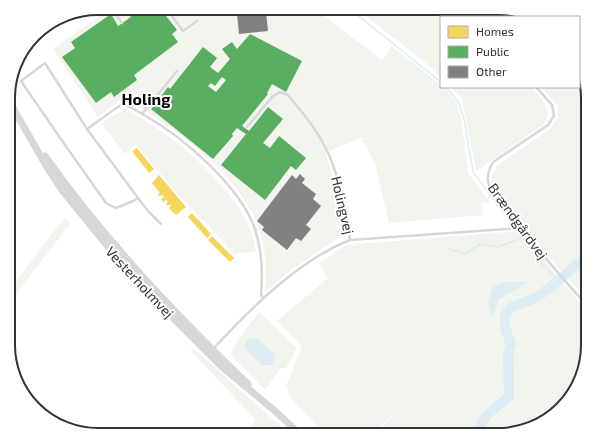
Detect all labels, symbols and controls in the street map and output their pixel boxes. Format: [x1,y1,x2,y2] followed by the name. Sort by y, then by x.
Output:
[440,16,580,88] legend
[476,24,514,38] text: Homes
[476,44,509,58] text: Public
[476,64,507,78] text: Other
[121,89,171,108] district label: Holing
[328,174,358,236] street label: Holingvej
[485,180,551,262] street label: Brændgårdvej
[102,243,178,321] street label: Vesterholmvej

